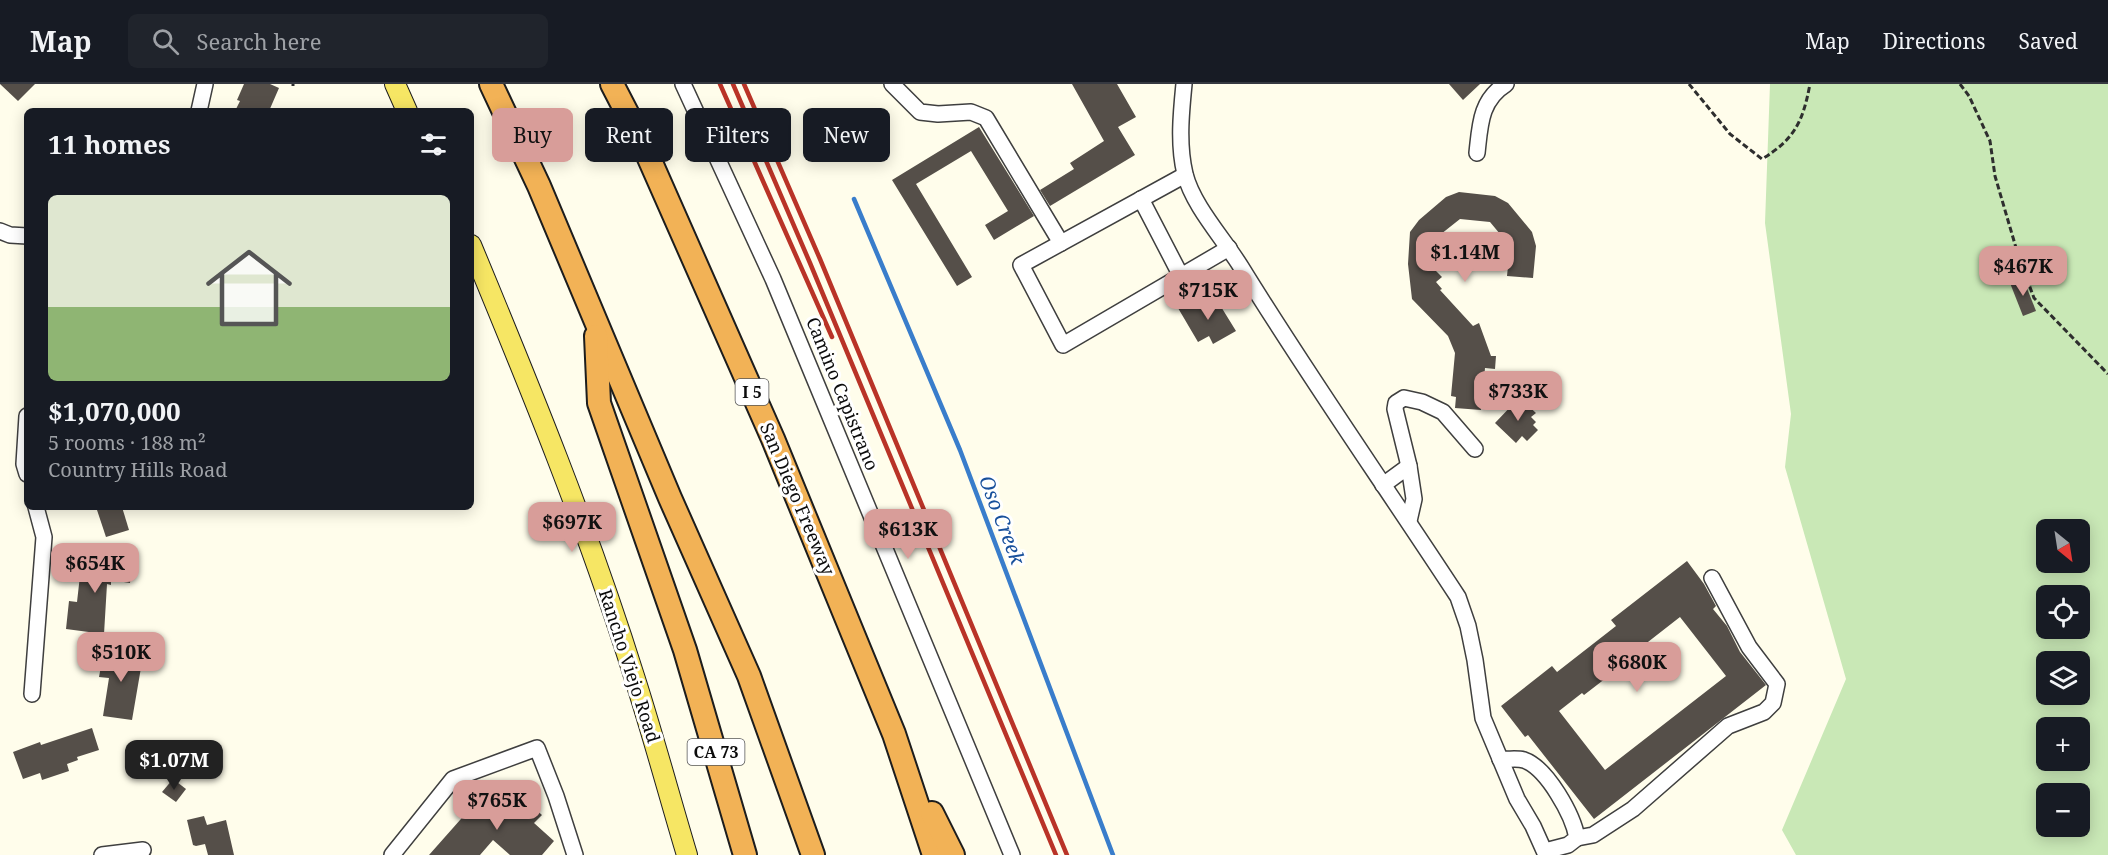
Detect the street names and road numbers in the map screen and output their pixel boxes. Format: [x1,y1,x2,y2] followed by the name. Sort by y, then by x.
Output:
[801,313,885,474] street label: Camino Capistrano
[736,379,768,405] road number: I 5
[755,419,841,579] street label: San Diego Freeway
[594,586,666,746] street label: Rancho Viejo Road
[688,739,744,765] road number: CA 73

